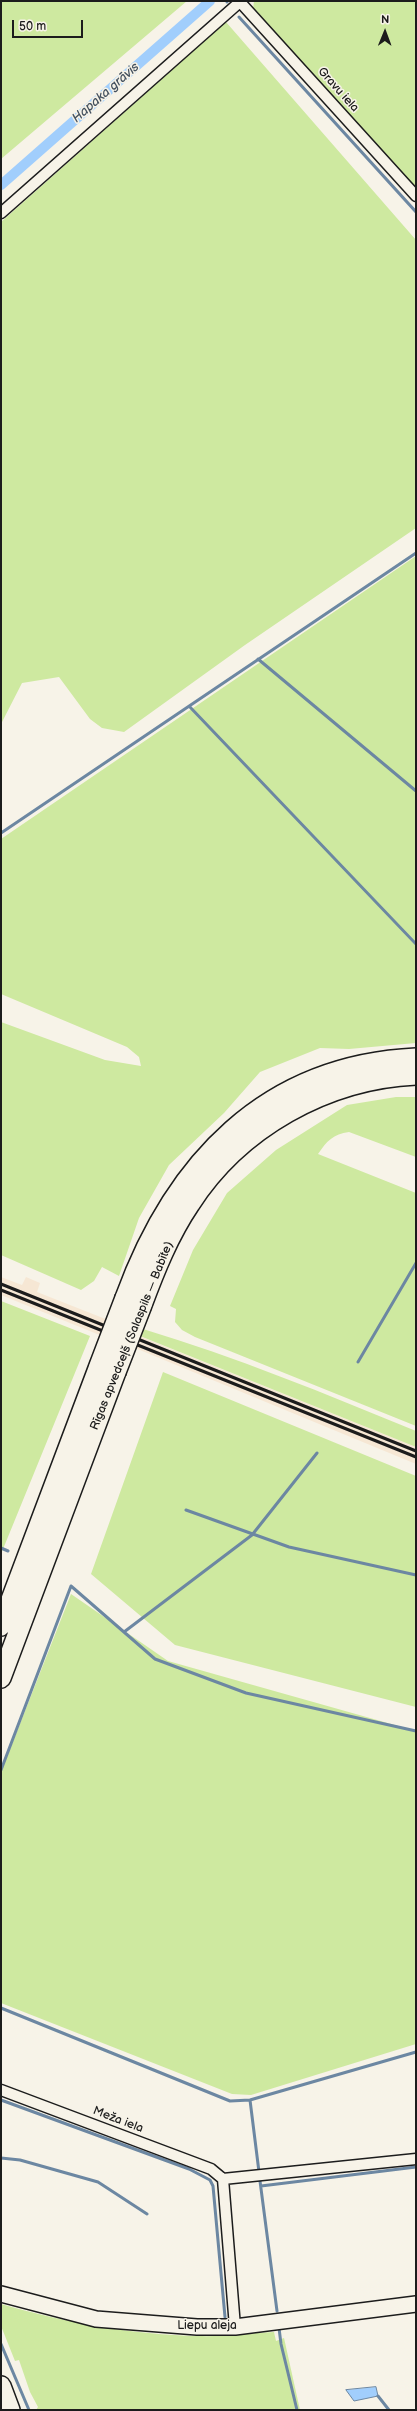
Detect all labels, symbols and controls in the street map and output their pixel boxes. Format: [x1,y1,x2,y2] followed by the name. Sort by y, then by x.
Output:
[14,12,85,38] scale bar
[365,12,405,52] north arrow
[381,13,389,26] text: N
[19,19,46,34] text: 50 m
[69,60,143,126] water label: Hapaka grāvis
[314,65,362,115] street label: Gravu iela
[87,1240,177,1432] street label: Rīgas apvedceļš (Salaspils — Babīte)
[91,2104,145,2136] street label: Meža iela
[177,2319,237,2333] street label: Liepu aleja

